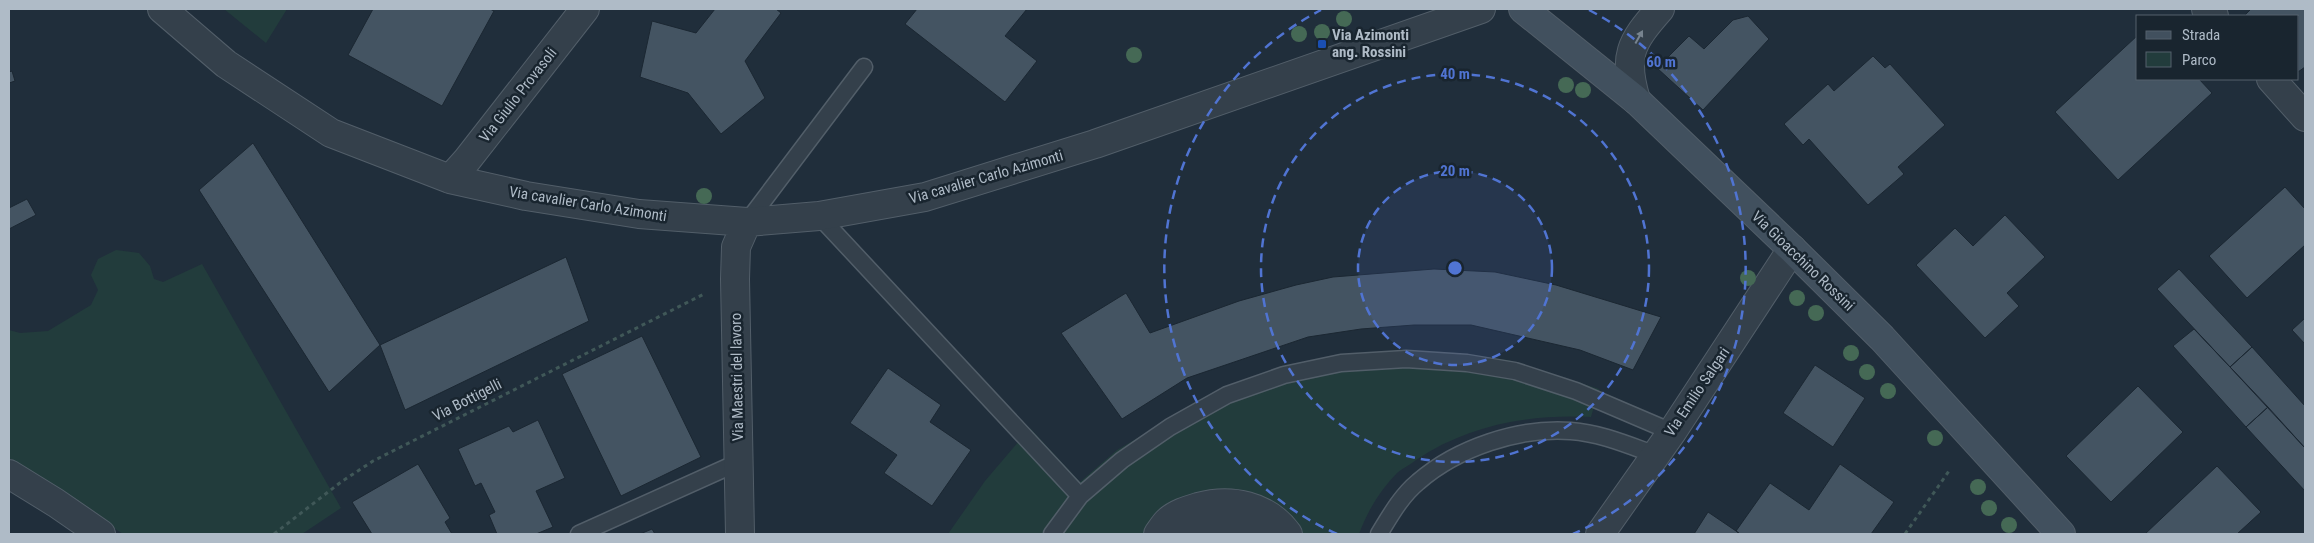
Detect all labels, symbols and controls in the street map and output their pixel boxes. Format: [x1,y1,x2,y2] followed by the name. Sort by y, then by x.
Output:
[2136,15,2299,80] legend
[1332,26,1409,61] place label: Via Azimonti ang. Rossini
[2182,26,2220,44] text: Strada
[1634,31,1643,44] one-way arrow
[1316,38,1328,50] marker: Via Azimonti ang. Rossini
[476,44,560,146] street label: Via Giulio Provasoli
[2182,51,2216,69] text: Parco
[1646,53,1676,71] text: 60 m
[1440,65,1470,83] text: 40 m
[907,146,1065,208] street label: Via cavalier Carlo Azimonti
[1440,162,1470,180] text: 20 m
[508,183,668,225] street label: Via cavalier Carlo Azimonti
[1748,207,1858,315] street label: Via Gioacchino Rossini
[1446,259,1464,277] centre of rings
[727,313,747,441] street label: Via Maestri del lavoro
[1661,344,1733,440] street label: Via Emilio Salgari
[429,375,505,425] street label: Via Bottigelli

